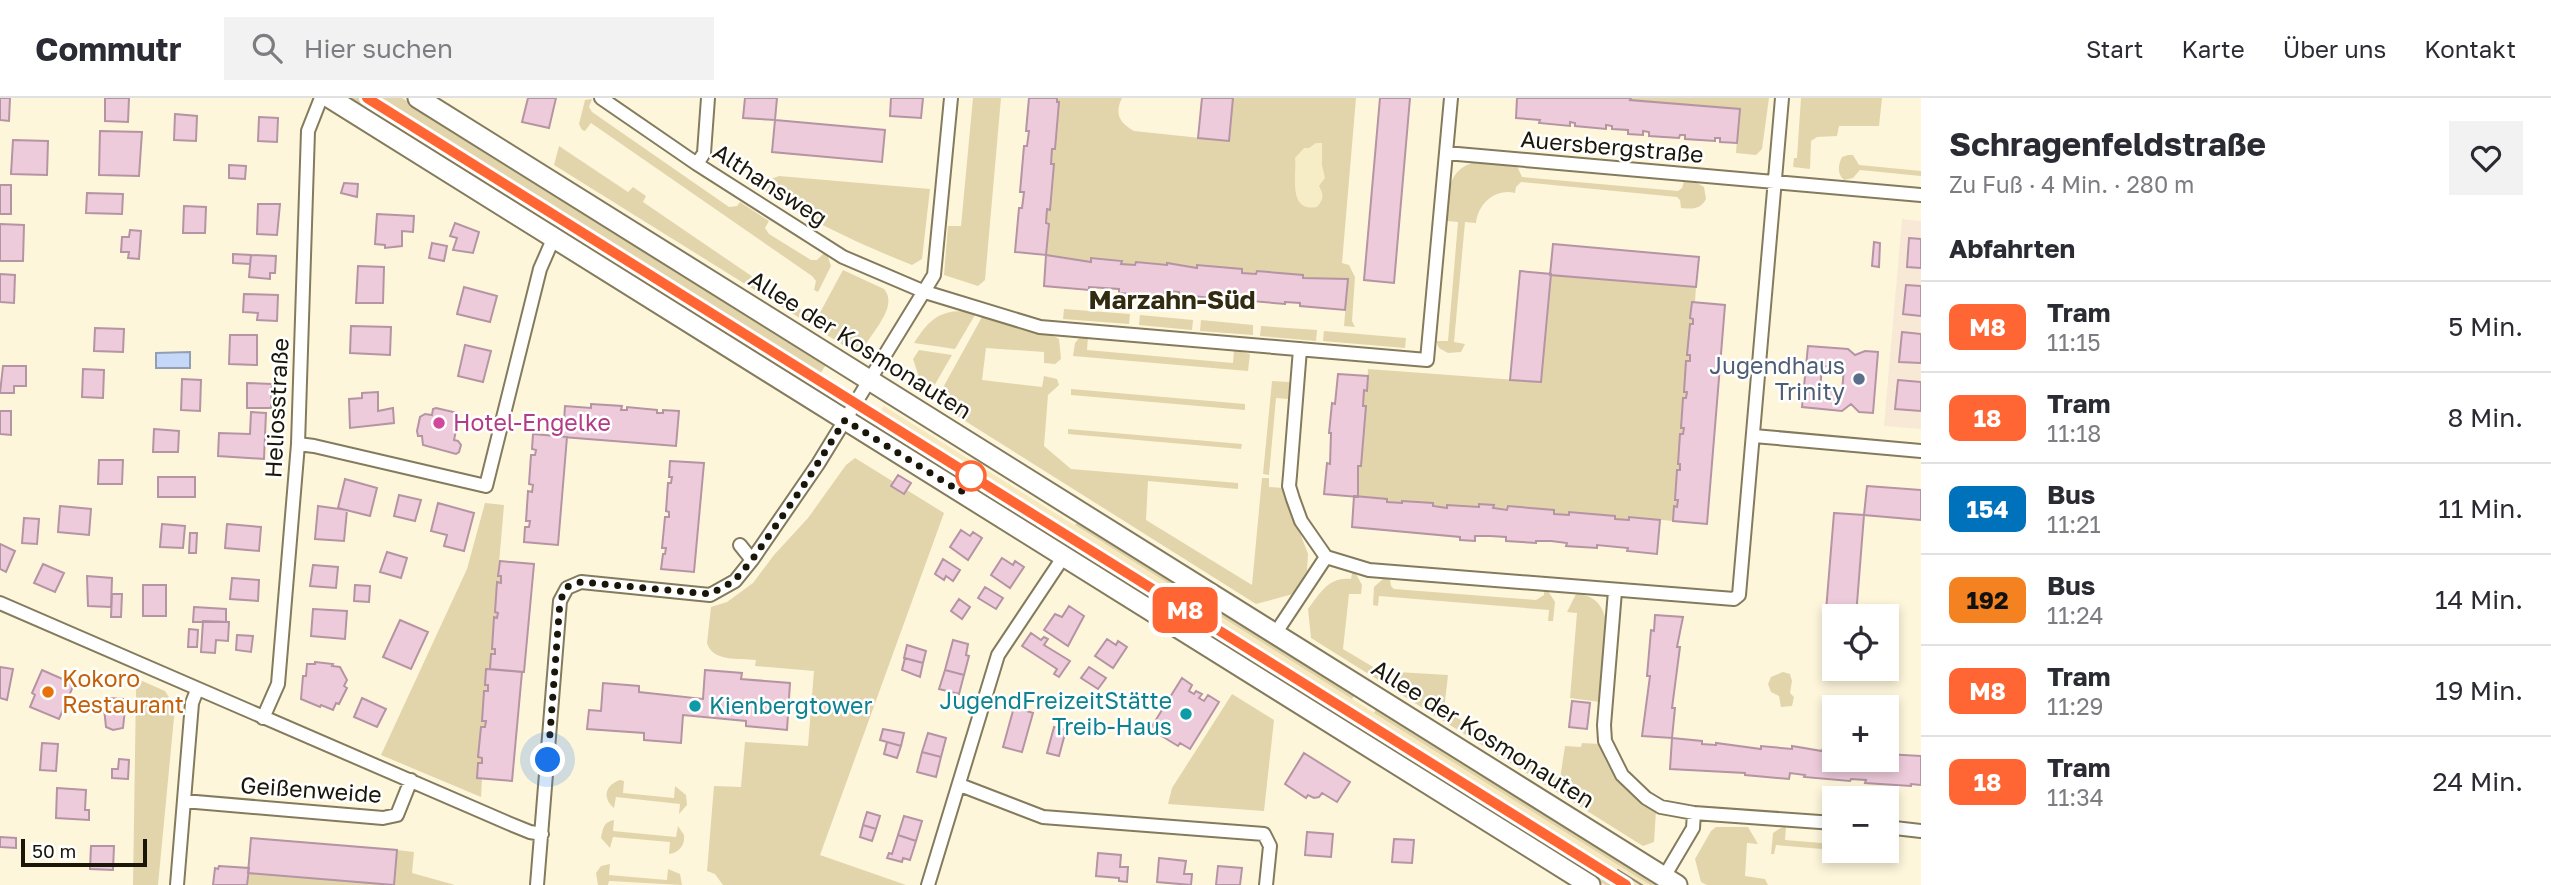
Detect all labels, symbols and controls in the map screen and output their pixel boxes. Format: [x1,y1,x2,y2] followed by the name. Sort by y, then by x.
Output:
[224,17,714,80] search box
[35,29,182,68] text: Commutr
[248,29,286,67] icon: search
[304,33,453,64] text: Hier suchen
[2086,34,2143,63] text: Start
[2181,34,2245,63] text: Karte
[2283,34,2386,63] text: Über uns
[2424,34,2516,63] text: Kontakt
[2449,121,2523,195] button: heart
[1519,124,1705,168] street label: Auersbergstraße
[1949,124,2266,163] text: Schragenfeldstraße
[708,137,833,231] street label: Althansweg
[1949,170,2194,198] text: Zu Fuß · 4 Min. · 280 m
[1949,233,2075,264] text: Abfahrten
[744,264,977,424] street label: Allee der Kosmonauten
[1088,284,1256,315] district label: Marzahn-Süd
[2047,297,2110,328] text: Tram
[2448,311,2523,342] text: 5 Min.
[1969,312,2006,341] text: M8
[2047,328,2101,356] text: 11:15
[258,337,294,479] street label: Heliosstraße
[1709,351,1845,405] place label: Jugendhaus Trinity
[1851,371,1867,387] marker: Jugendhaus Trinity
[2047,388,2110,419] text: Tram
[2448,402,2523,433] text: 8 Min.
[1974,403,2001,432] text: 18
[453,408,611,436] place label: Hotel-Engelke
[431,415,447,431] marker: Hotel-Engelke
[2047,419,2101,447] text: 11:18
[956,461,986,491] unlabelled marker
[2047,479,2095,510] text: Bus
[2438,493,2523,524] text: 11 Min.
[1967,494,2009,523] text: 154
[2047,510,2101,538] text: 11:21
[2047,570,2095,601] text: Bus
[2435,584,2523,615] text: 14 Min.
[1966,585,2009,614] text: 192
[1154,587,1216,633] line badge: M8
[1167,595,1203,624] text: M8
[2047,601,2104,629] text: 11:24
[1822,604,1899,863] map controls
[1822,604,1899,681] button: locate
[1367,653,1600,813] street label: Allee der Kosmonauten
[2047,661,2110,692] text: Tram
[62,664,184,718] place label: Kokoro Restaurant
[2435,675,2523,706] text: 19 Min.
[1969,676,2006,705] text: M8
[40,684,56,700] marker: Kokoro Restaurant
[939,686,1172,740] place label: JugendFreizeitStätte Treib-Haus
[709,691,872,719] place label: Kienbergtower
[2047,692,2103,720] text: 11:29
[1822,695,1899,772] button: +
[687,698,703,714] marker: Kienbergtower
[1178,706,1194,722] marker: JugendFreizeitStätte Treib-Haus
[530,742,565,777] your location
[2047,752,2110,783] text: Tram
[2432,766,2523,797] text: 24 Min.
[1974,767,2001,796] text: 18
[239,770,383,808] street label: Geißenweide
[2047,783,2104,811] text: 11:34
[1822,786,1899,863] button: −
[21,836,147,868] scale bar
[32,839,76,862] text: 50 m

